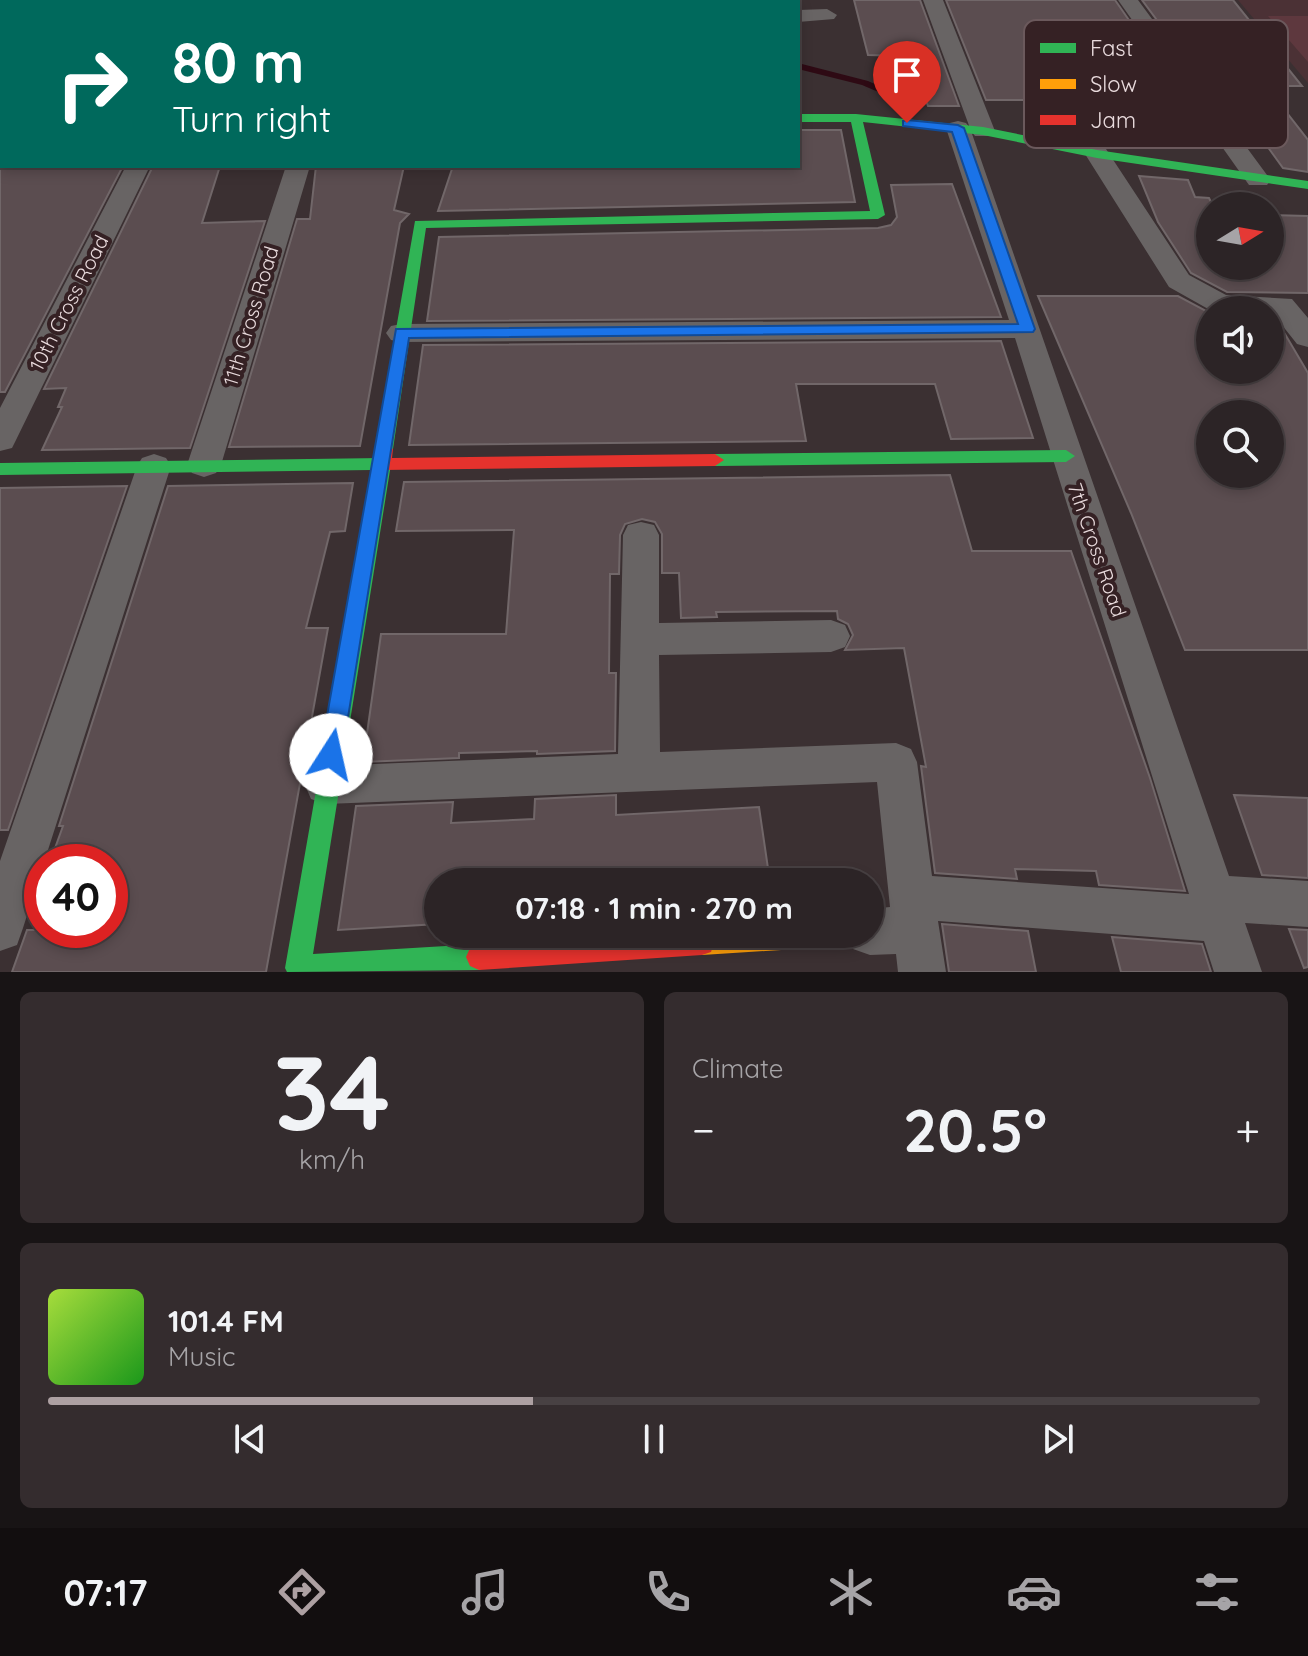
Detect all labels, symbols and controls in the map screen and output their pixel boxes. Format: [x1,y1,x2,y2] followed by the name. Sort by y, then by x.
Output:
[1024,20,1288,148] legend
[172,27,304,97] text: 80 m
[40,32,144,136] icon: right
[1090,34,1133,62] text: Fast
[873,41,941,123] pin
[885,53,929,97] icon: arrive
[1090,70,1137,98] text: Slow
[172,96,331,141] text: Turn right
[1090,106,1136,134] text: Jam
[1196,192,1284,280] north arrow
[1196,192,1284,488] map controls
[24,231,114,375] street label: 10th Cross Road
[217,243,284,389] street label: 11th Cross Road
[1196,296,1284,384] button: sound
[1196,400,1284,488] button: search
[1063,480,1132,620] street label: 7th Cross Road
[289,713,373,797] position arrow
[24,844,128,948] speed limit sign: 40
[515,889,793,927] text: 07:18 · 1 min · 270 m
[273,1026,391,1156] text: 34
[692,1052,783,1085] text: Climate
[903,1092,1047,1167] text: 20.5°
[692,1102,715,1157] text: −
[1235,1102,1260,1157] text: +
[299,1143,365,1176] text: km/h
[168,1302,284,1340] text: 101.4 FM
[168,1340,236,1373] text: Music
[228,1417,272,1461] icon: previous
[632,1417,676,1461] icon: pause
[1036,1417,1080,1461] icon: next
[274,1564,330,1620] icon: directions
[457,1564,513,1620] icon: music
[640,1564,696,1620] icon: phone
[823,1564,879,1620] icon: climate
[1006,1564,1062,1620] icon: car
[1189,1564,1245,1620] icon: filters
[63,1570,147,1615] text: 07:17

